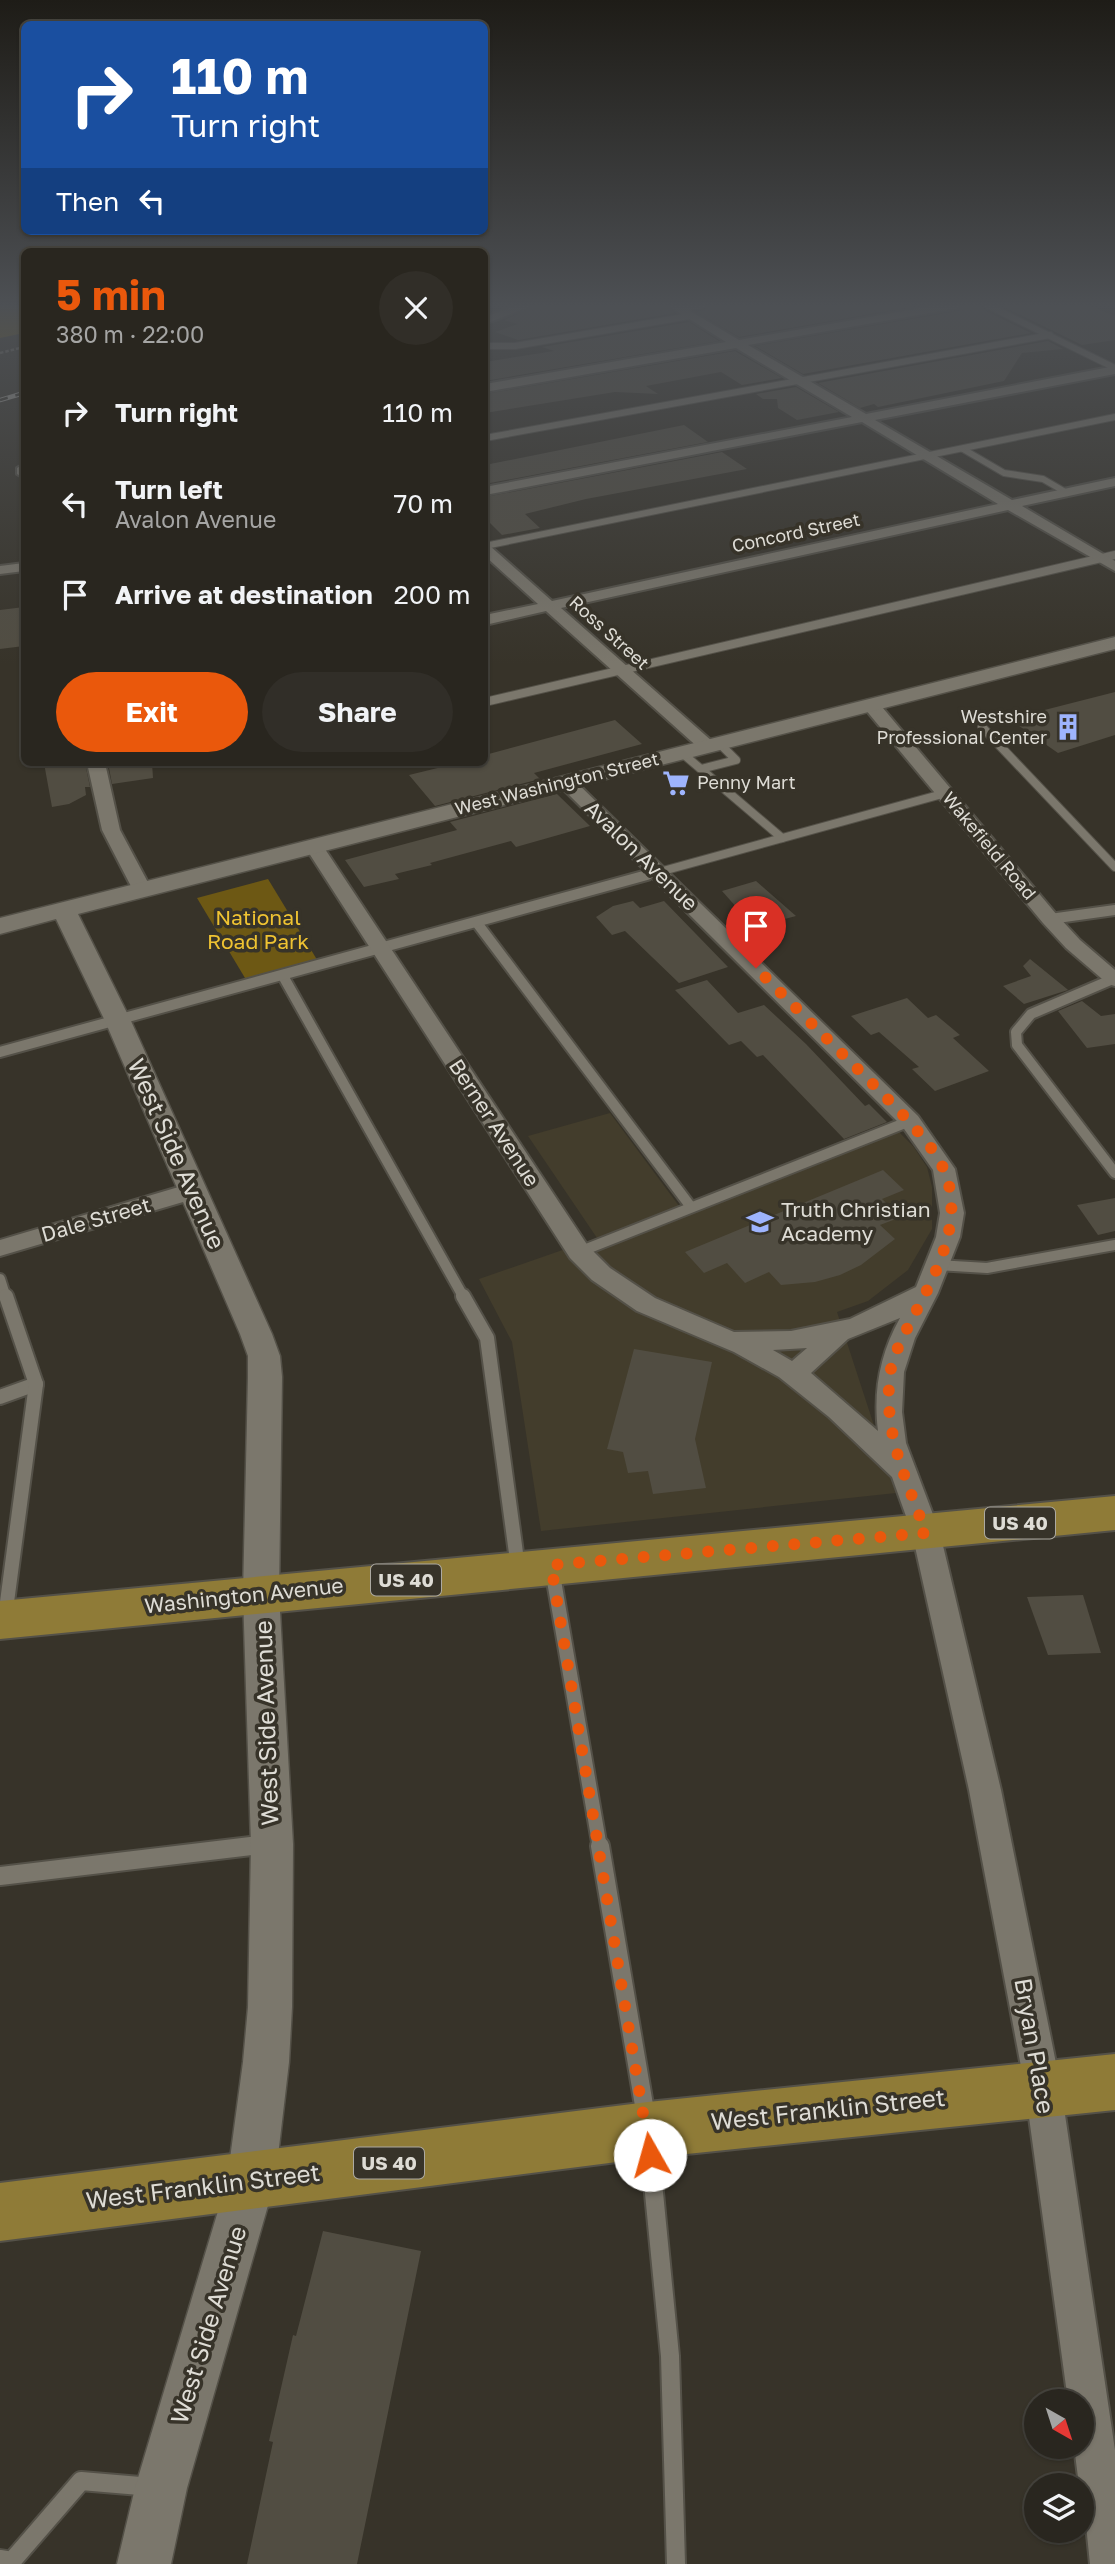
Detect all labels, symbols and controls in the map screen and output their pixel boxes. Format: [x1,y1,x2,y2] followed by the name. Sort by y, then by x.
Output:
[171,46,308,105] text: 110 m
[56,49,147,140] icon: right
[171,106,320,144] text: Turn right
[133,182,171,220] icon: left
[56,186,119,217] text: Then
[56,269,166,319] text: 5 min
[379,271,453,345] button: close
[56,320,204,348] text: 380 m · 22:00
[56,394,94,432] icon: right
[115,397,238,428] text: Turn right
[382,397,453,428] text: 110 m
[115,474,223,505] text: Turn left
[56,485,94,523] icon: left
[394,488,453,519] text: 70 m
[115,505,276,533] text: Avalon Avenue
[730,508,862,556] street label: Concord Street
[56,576,94,614] icon: arrive
[115,579,373,610] text: Arrive at destination
[394,579,471,610] text: 200 m
[565,591,654,674] street label: Ross Street
[56,672,248,752] button: Exit
[262,672,453,752] button: Share
[876,705,1047,748] place label: Westshire Professional Center
[1053,712,1083,742] building icon: Westshire Professional Center
[453,747,661,819] street label: West Washington Street
[661,768,691,798] supermarket icon: Penny Mart
[697,771,796,793] place label: Penny Mart
[938,787,1041,904] street label: Wakefield Road
[580,795,704,916] street label: Avalon Avenue
[726,896,786,968] pin
[207,904,309,954] park label: National Road Park
[737,907,775,945] icon: arrive
[122,1054,232,1253] street label: West Side Avenue
[444,1054,546,1191] street label: Berner Avenue
[38,1191,153,1247] street label: Dale Street
[781,1196,931,1246] place label: Truth Christian Academy
[745,1207,775,1237] school or university icon: Truth Christian Academy
[985,1508,1055,1539] road number: US 40
[371,1564,441,1596] road number: US 40
[143,1572,345,1618] street label: Washington Avenue
[247,1620,284,1826] street label: West Side Avenue
[1009,1976,1062,2116] street label: Bryan Place
[709,2082,946,2135] street label: West Franklin Street
[613,2118,687,2192] position arrow
[354,2148,424,2178] road number: US 40
[84,2157,321,2214] street label: West Franklin Street
[164,2222,251,2427] street label: West Side Avenue
[1024,2389,1094,2459] north arrow
[1024,2389,1094,2543] map controls
[1024,2473,1094,2543] button: layers

